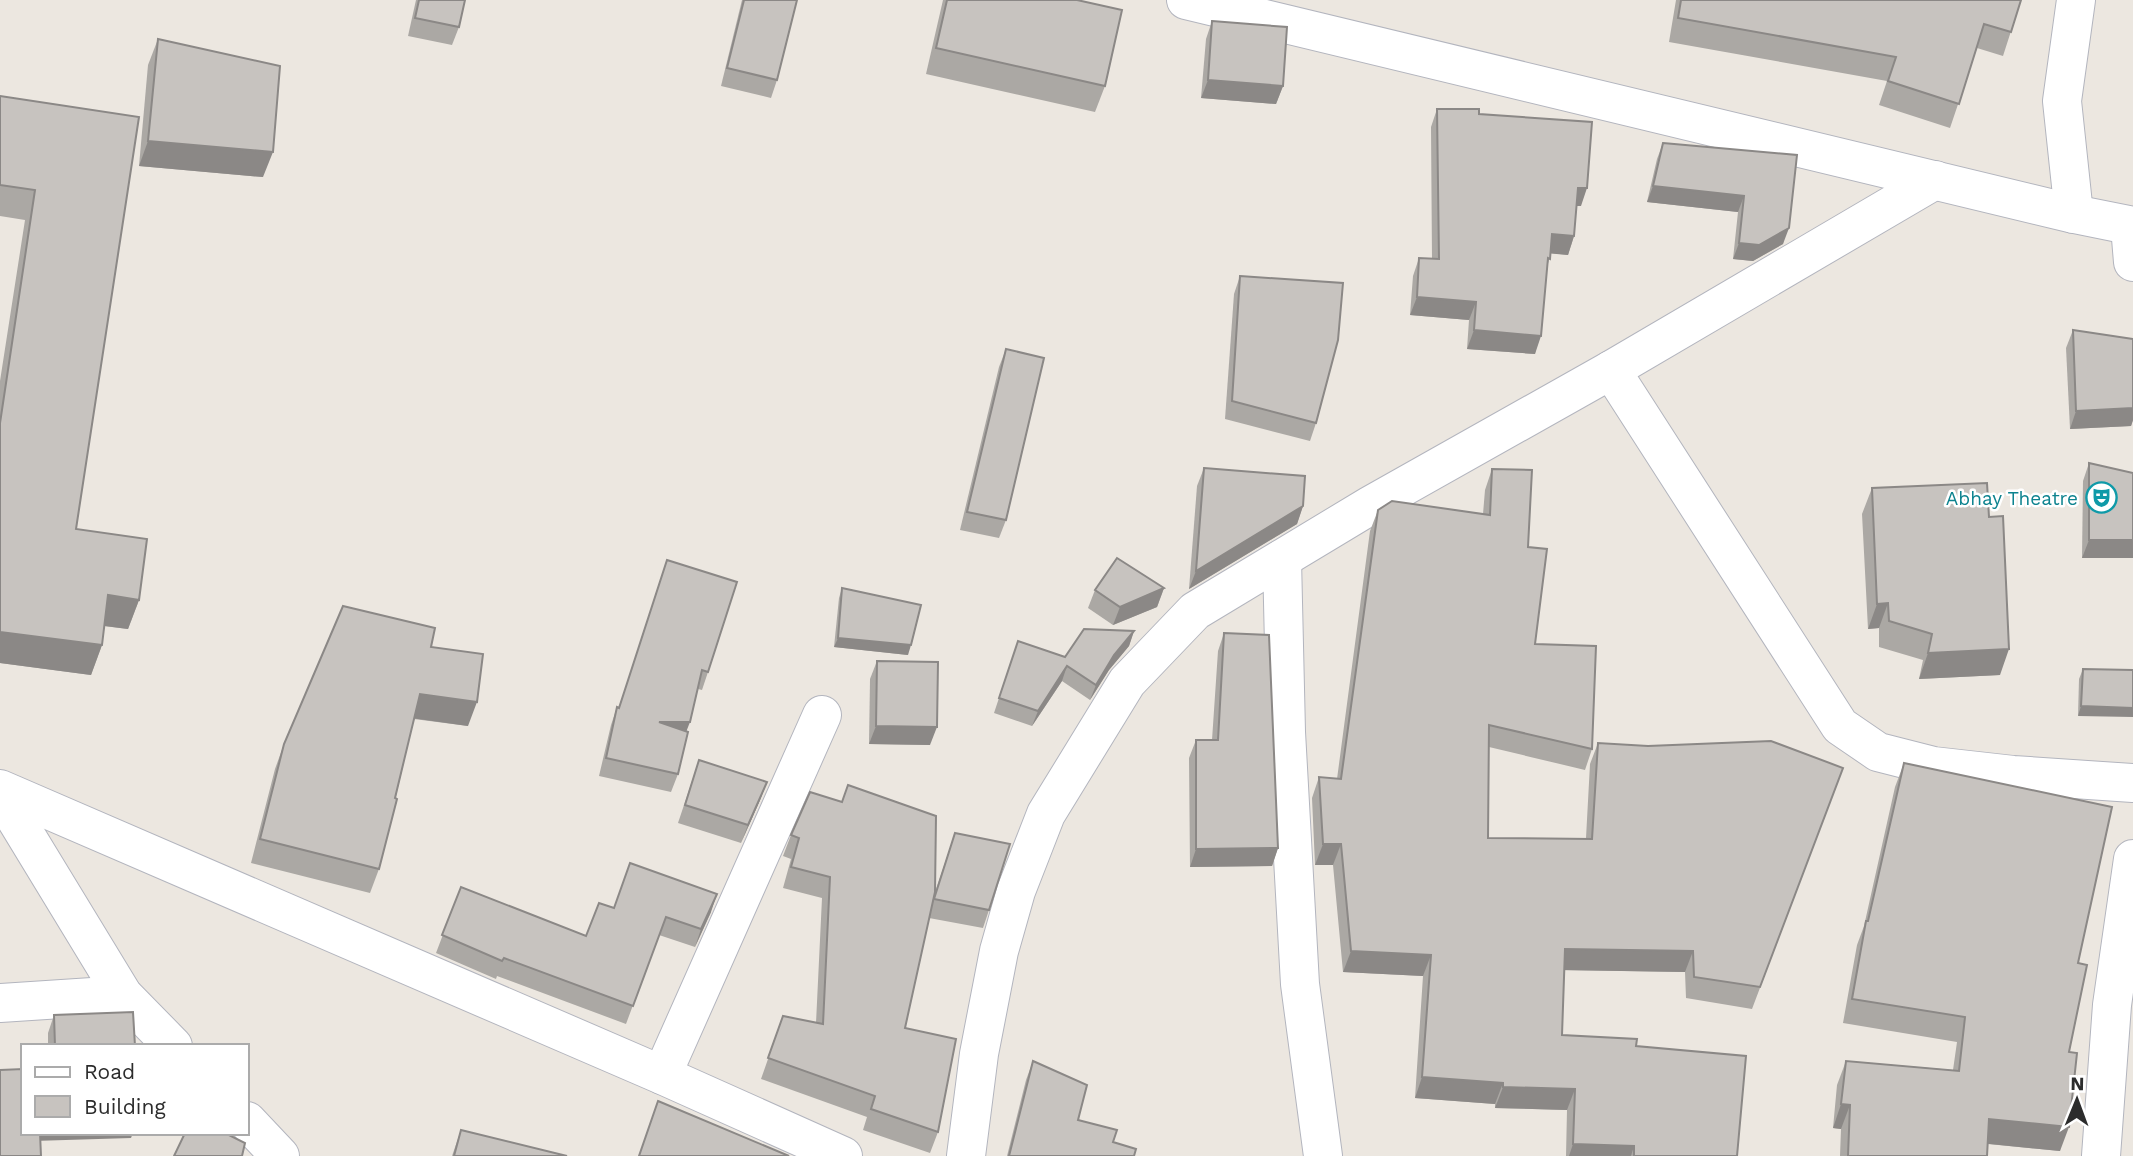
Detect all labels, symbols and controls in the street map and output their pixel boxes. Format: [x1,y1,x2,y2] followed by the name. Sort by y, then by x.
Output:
[2084,481,2118,515] theatre icon: Abhay Theatre
[1946,487,2078,510] place label: Abhay Theatre
[21,1044,248,1135] legend
[84,1059,135,1084] text: Road
[2042,1065,2112,1135] north arrow
[2070,1072,2085,1095] text: N
[84,1094,166,1119] text: Building

